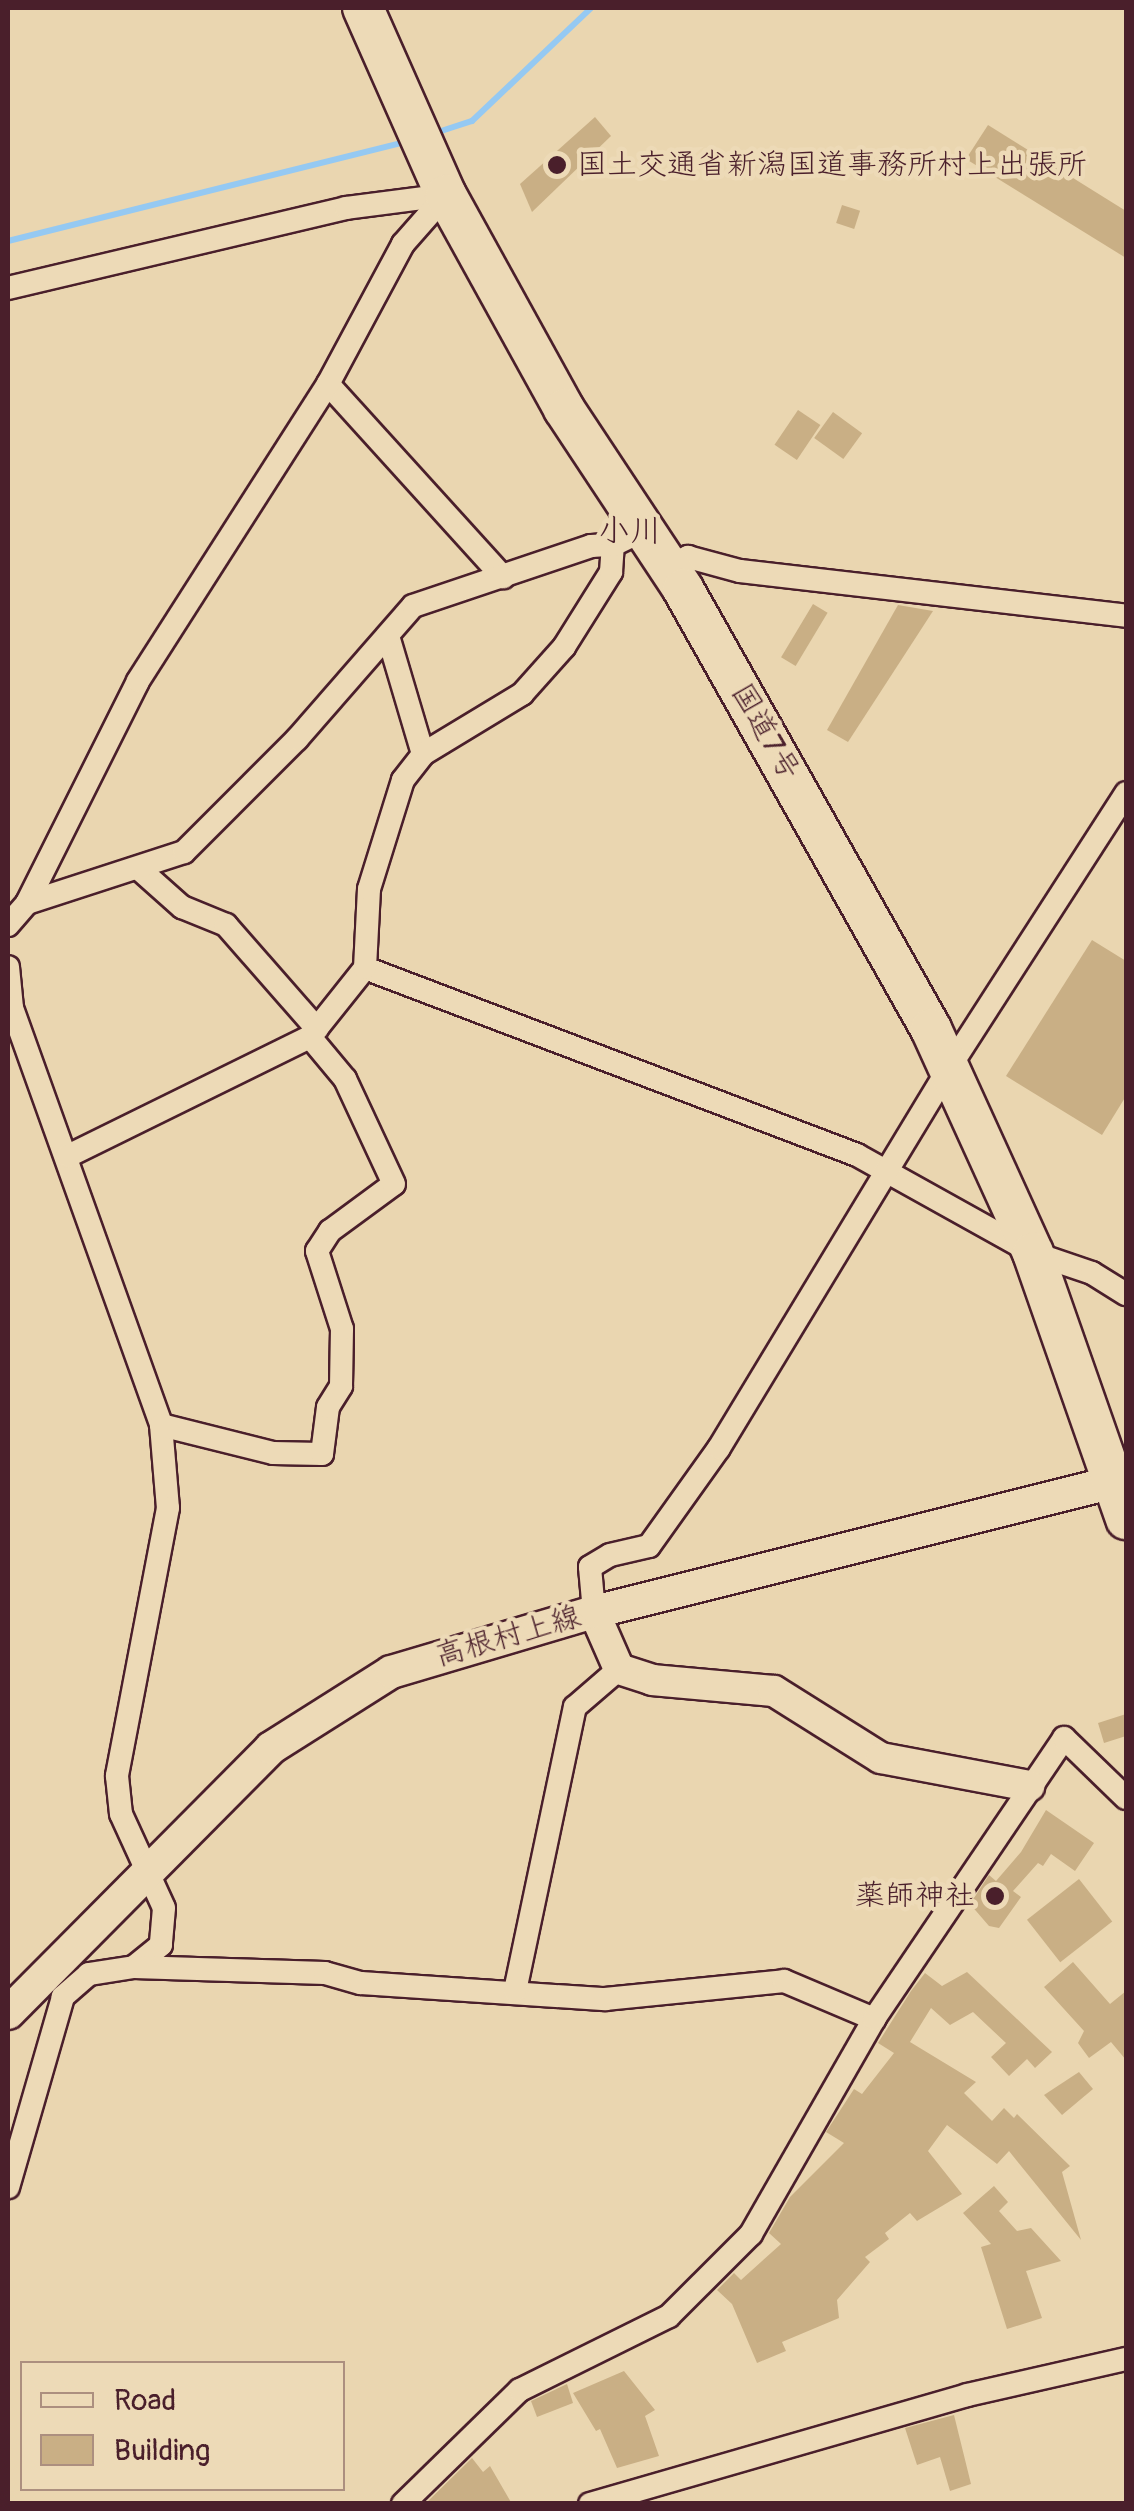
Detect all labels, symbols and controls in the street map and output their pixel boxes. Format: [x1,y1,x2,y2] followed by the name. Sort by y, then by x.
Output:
[577,147,1087,183] place label: 国土交通省新潟国道事務所村上出張所
[546,154,568,176] marker: 国土交通省新潟国道事務所村上出張所
[598,512,662,550] district label: 小川
[723,677,807,787] street label: 国道7号
[431,1599,585,1675] street label: 高根村上線
[855,1878,975,1914] place label: 薬師神社
[984,1885,1006,1907] marker: 薬師神社
[20,2361,345,2491] legend
[114,2382,176,2419] text: Road
[114,2432,210,2469] text: Building

